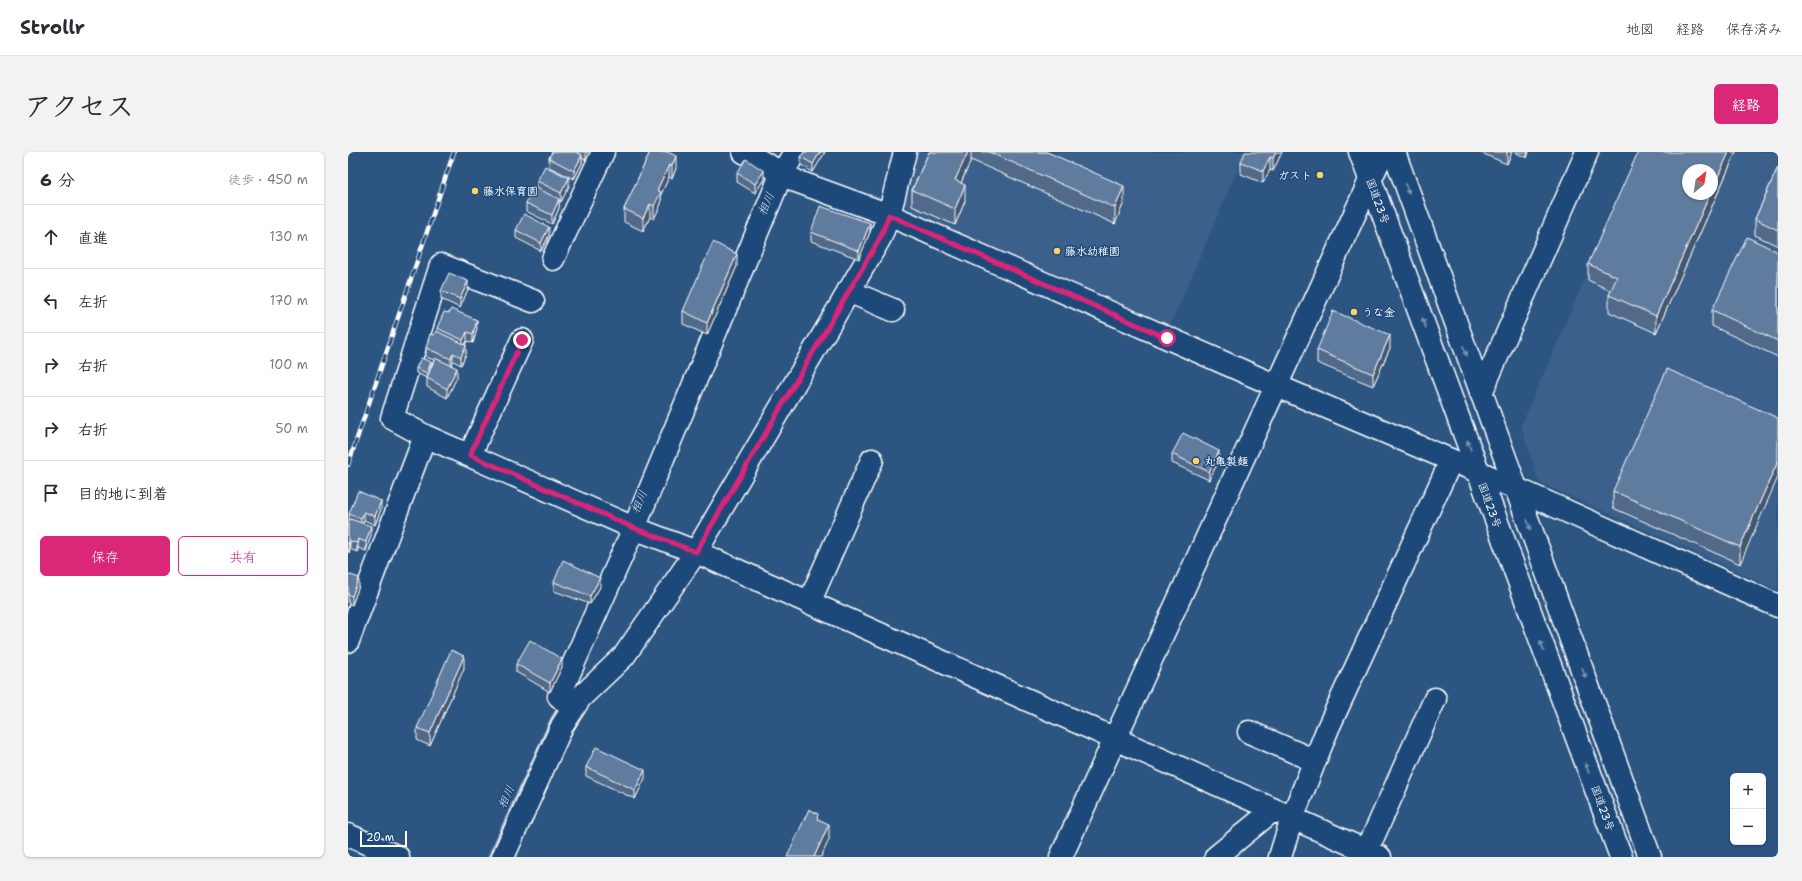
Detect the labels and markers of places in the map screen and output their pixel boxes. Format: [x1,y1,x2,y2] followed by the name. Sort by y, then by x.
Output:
[1278,168,1312,183] place label: ガスト
[1315,170,1325,180] marker: ガスト
[483,184,538,199] place label: 藤水保育園
[470,186,480,196] marker: 藤水保育園
[1065,244,1120,259] place label: 藤水幼稚園
[1052,246,1062,256] marker: 藤水幼稚園
[1362,305,1395,320] place label: うな金
[1349,307,1359,317] marker: うな金
[1204,454,1248,469] place label: 丸亀製麺
[1191,456,1201,466] marker: 丸亀製麺

